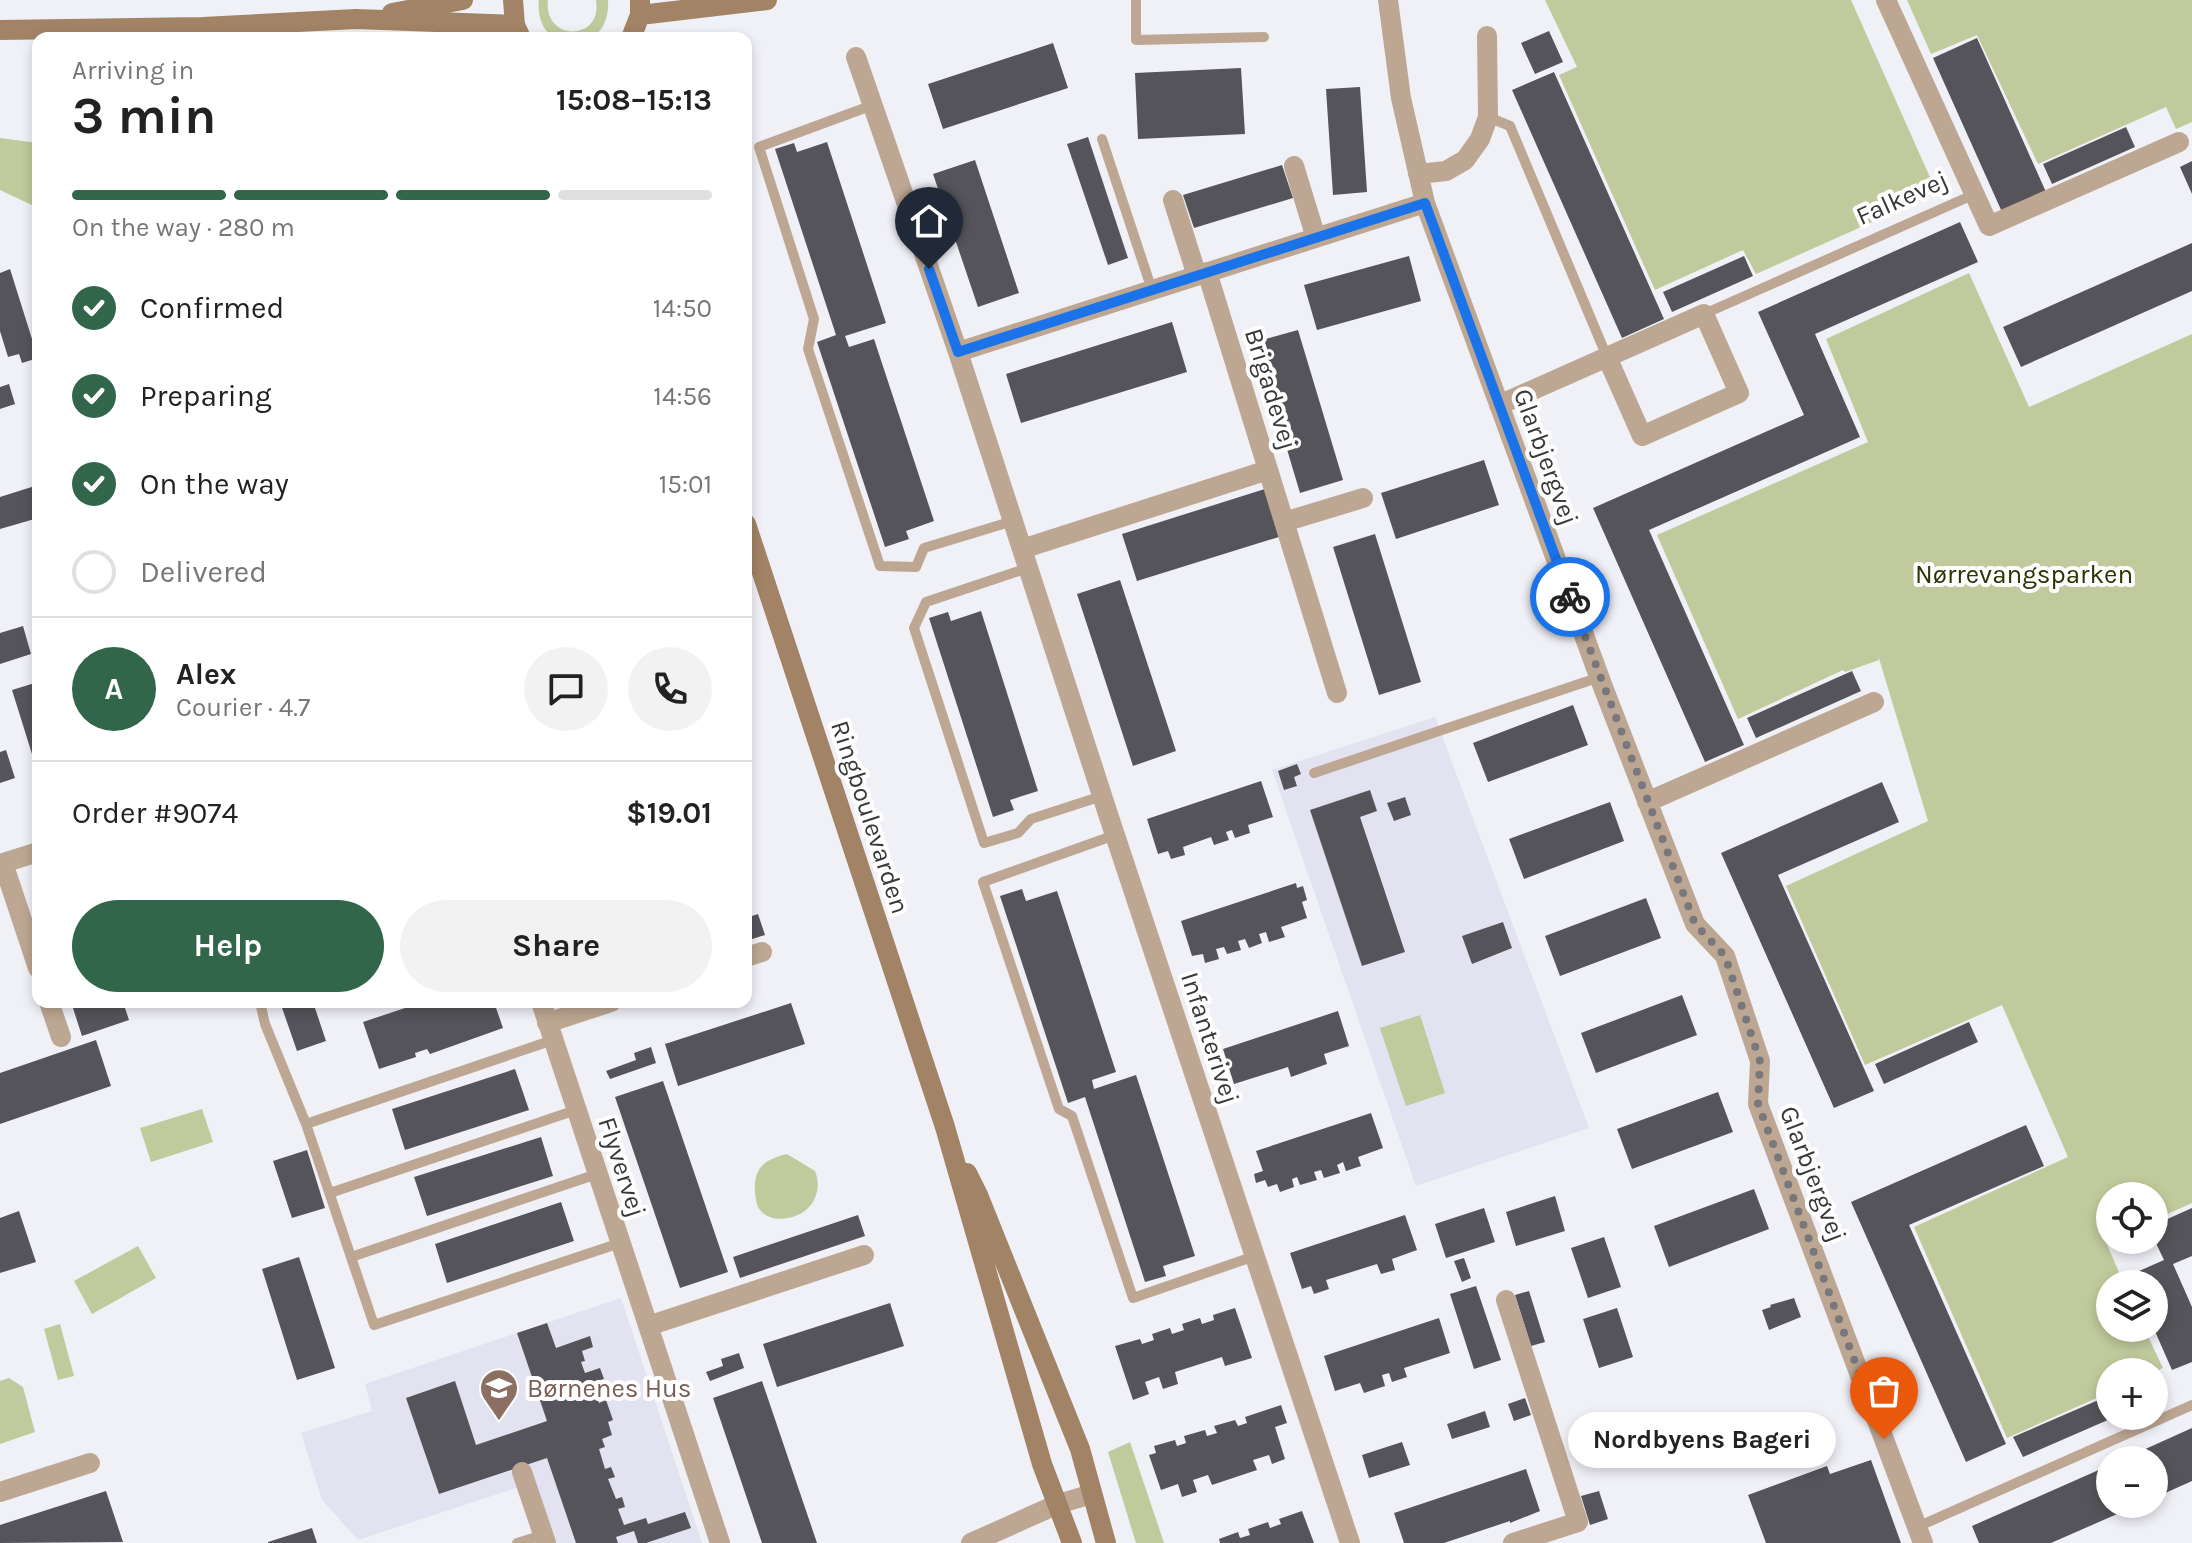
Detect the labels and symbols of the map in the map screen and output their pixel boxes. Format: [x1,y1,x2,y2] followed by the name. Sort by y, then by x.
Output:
[1851,164,1953,232] street label: Falkevej
[895,187,963,269] pin
[1238,324,1304,454] street label: Brigadevej
[1507,385,1585,529] street label: Glarbjergvej
[1530,557,1610,637] courier
[1915,559,2133,590] park label: Nørrevangsparken
[824,717,916,917] street label: Ringboulevarden
[1174,968,1246,1108] street label: Infanterivej
[1773,1102,1853,1246] street label: Glarbjergvej
[591,1113,653,1221] street label: Flyvervej
[1850,1357,1918,1439] pin
[478,1367,520,1422] school or university icon: Børnenes Hus
[527,1373,691,1404] place label: Børnenes Hus
[1568,1411,1836,1467] callout: Nordbyens Bageri

